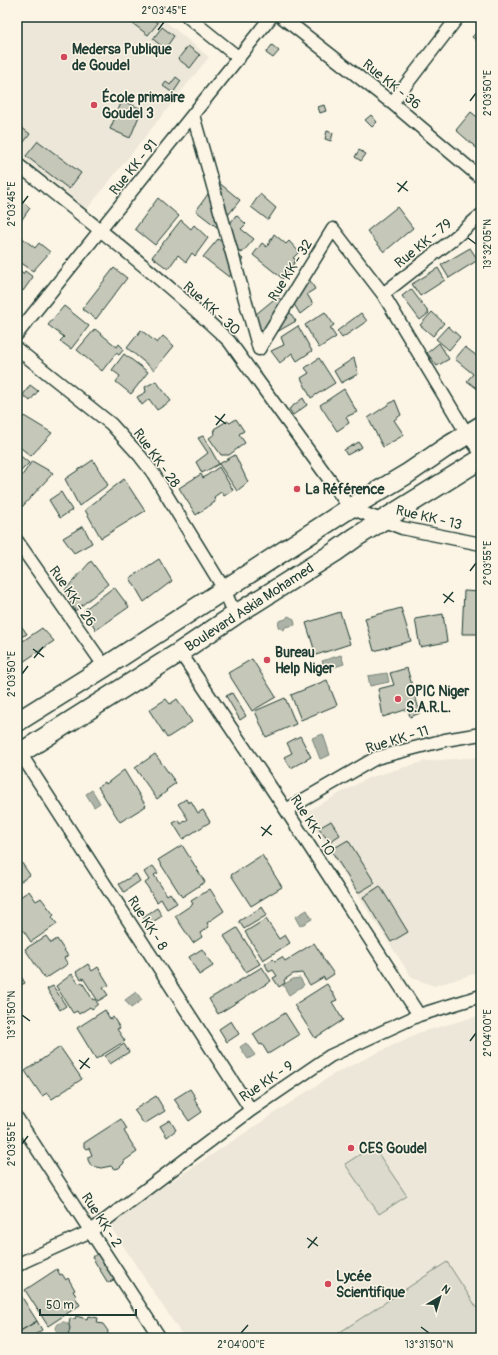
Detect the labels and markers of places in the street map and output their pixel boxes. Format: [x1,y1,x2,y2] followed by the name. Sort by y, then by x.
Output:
[72,41,173,74] place label: Medersa Publique de Goudel
[59,52,69,62] marker: Medersa Publique de Goudel
[102,88,186,122] place label: École primaire Goudel 3
[89,100,99,110] marker: École primaire Goudel 3
[305,481,386,498] place label: La Référence
[292,484,302,494] marker: La Référence
[275,644,335,677] place label: Bureau Help Niger
[262,655,272,665] marker: Bureau Help Niger
[406,683,470,716] place label: OPIC Niger S.A.R.L.
[393,694,403,704] marker: OPIC Niger S.A.R.L.
[359,1140,427,1157] place label: CES Goudel
[346,1143,356,1153] marker: CES Goudel
[336,1268,406,1301] place label: Lycée Scientifique
[323,1279,333,1289] marker: Lycée Scientifique

